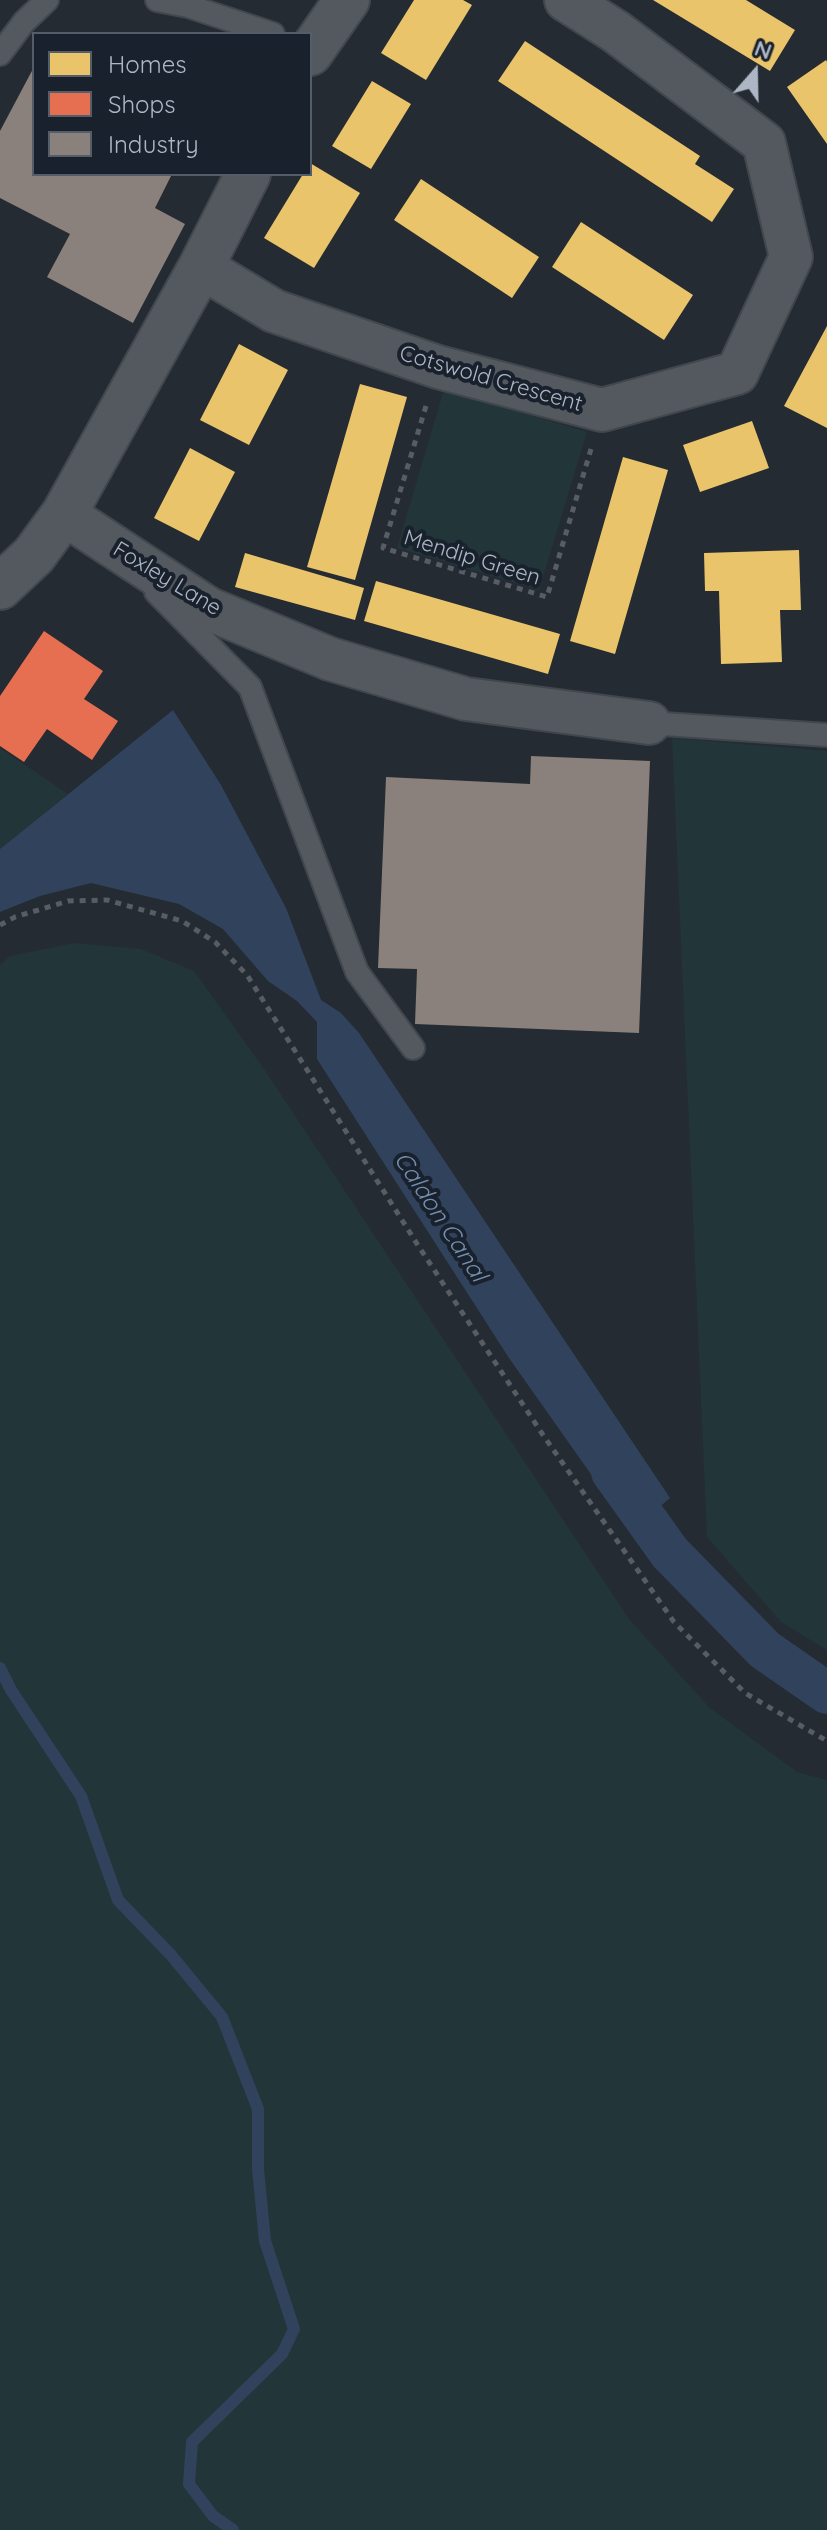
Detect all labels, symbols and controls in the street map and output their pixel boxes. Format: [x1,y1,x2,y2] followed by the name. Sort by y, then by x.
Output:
[32,32,312,176] legend
[715,32,795,112] north arrow
[751,34,776,65] text: N
[108,49,186,79] text: Homes
[108,89,175,119] text: Shops
[108,129,199,159] text: Industry
[397,340,585,418] street label: Cotswold Crescent
[400,525,544,591] street label: Mendip Green
[108,536,226,622] street label: Foxley Lane
[387,1147,493,1287] water label: Caldon Canal

